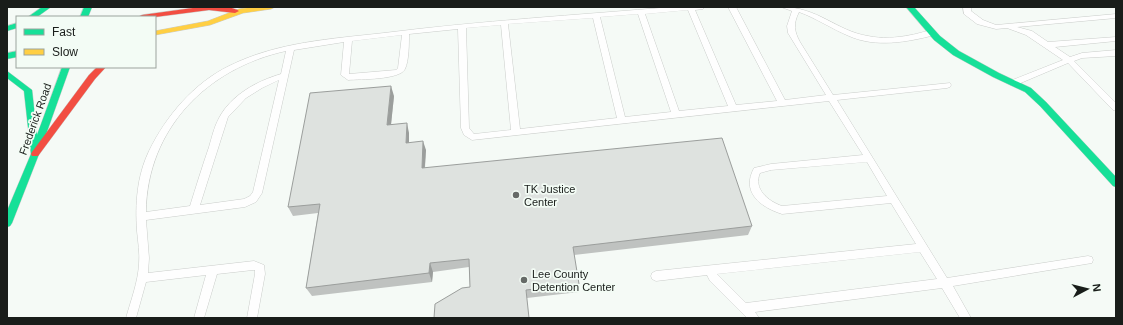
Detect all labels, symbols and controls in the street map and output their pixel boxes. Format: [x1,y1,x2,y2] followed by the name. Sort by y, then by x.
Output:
[16,16,156,68] legend
[52,25,76,39] text: Fast
[52,45,78,59] text: Slow
[17,82,53,156] street label: Frederick Road
[524,183,575,208] place label: TK Justice Center
[511,190,521,200] marker: TK Justice Center
[532,268,615,293] place label: Lee County Detention Center
[1067,269,1107,309] north arrow
[519,275,529,285] marker: Lee County Detention Center
[1090,283,1103,293] text: N

